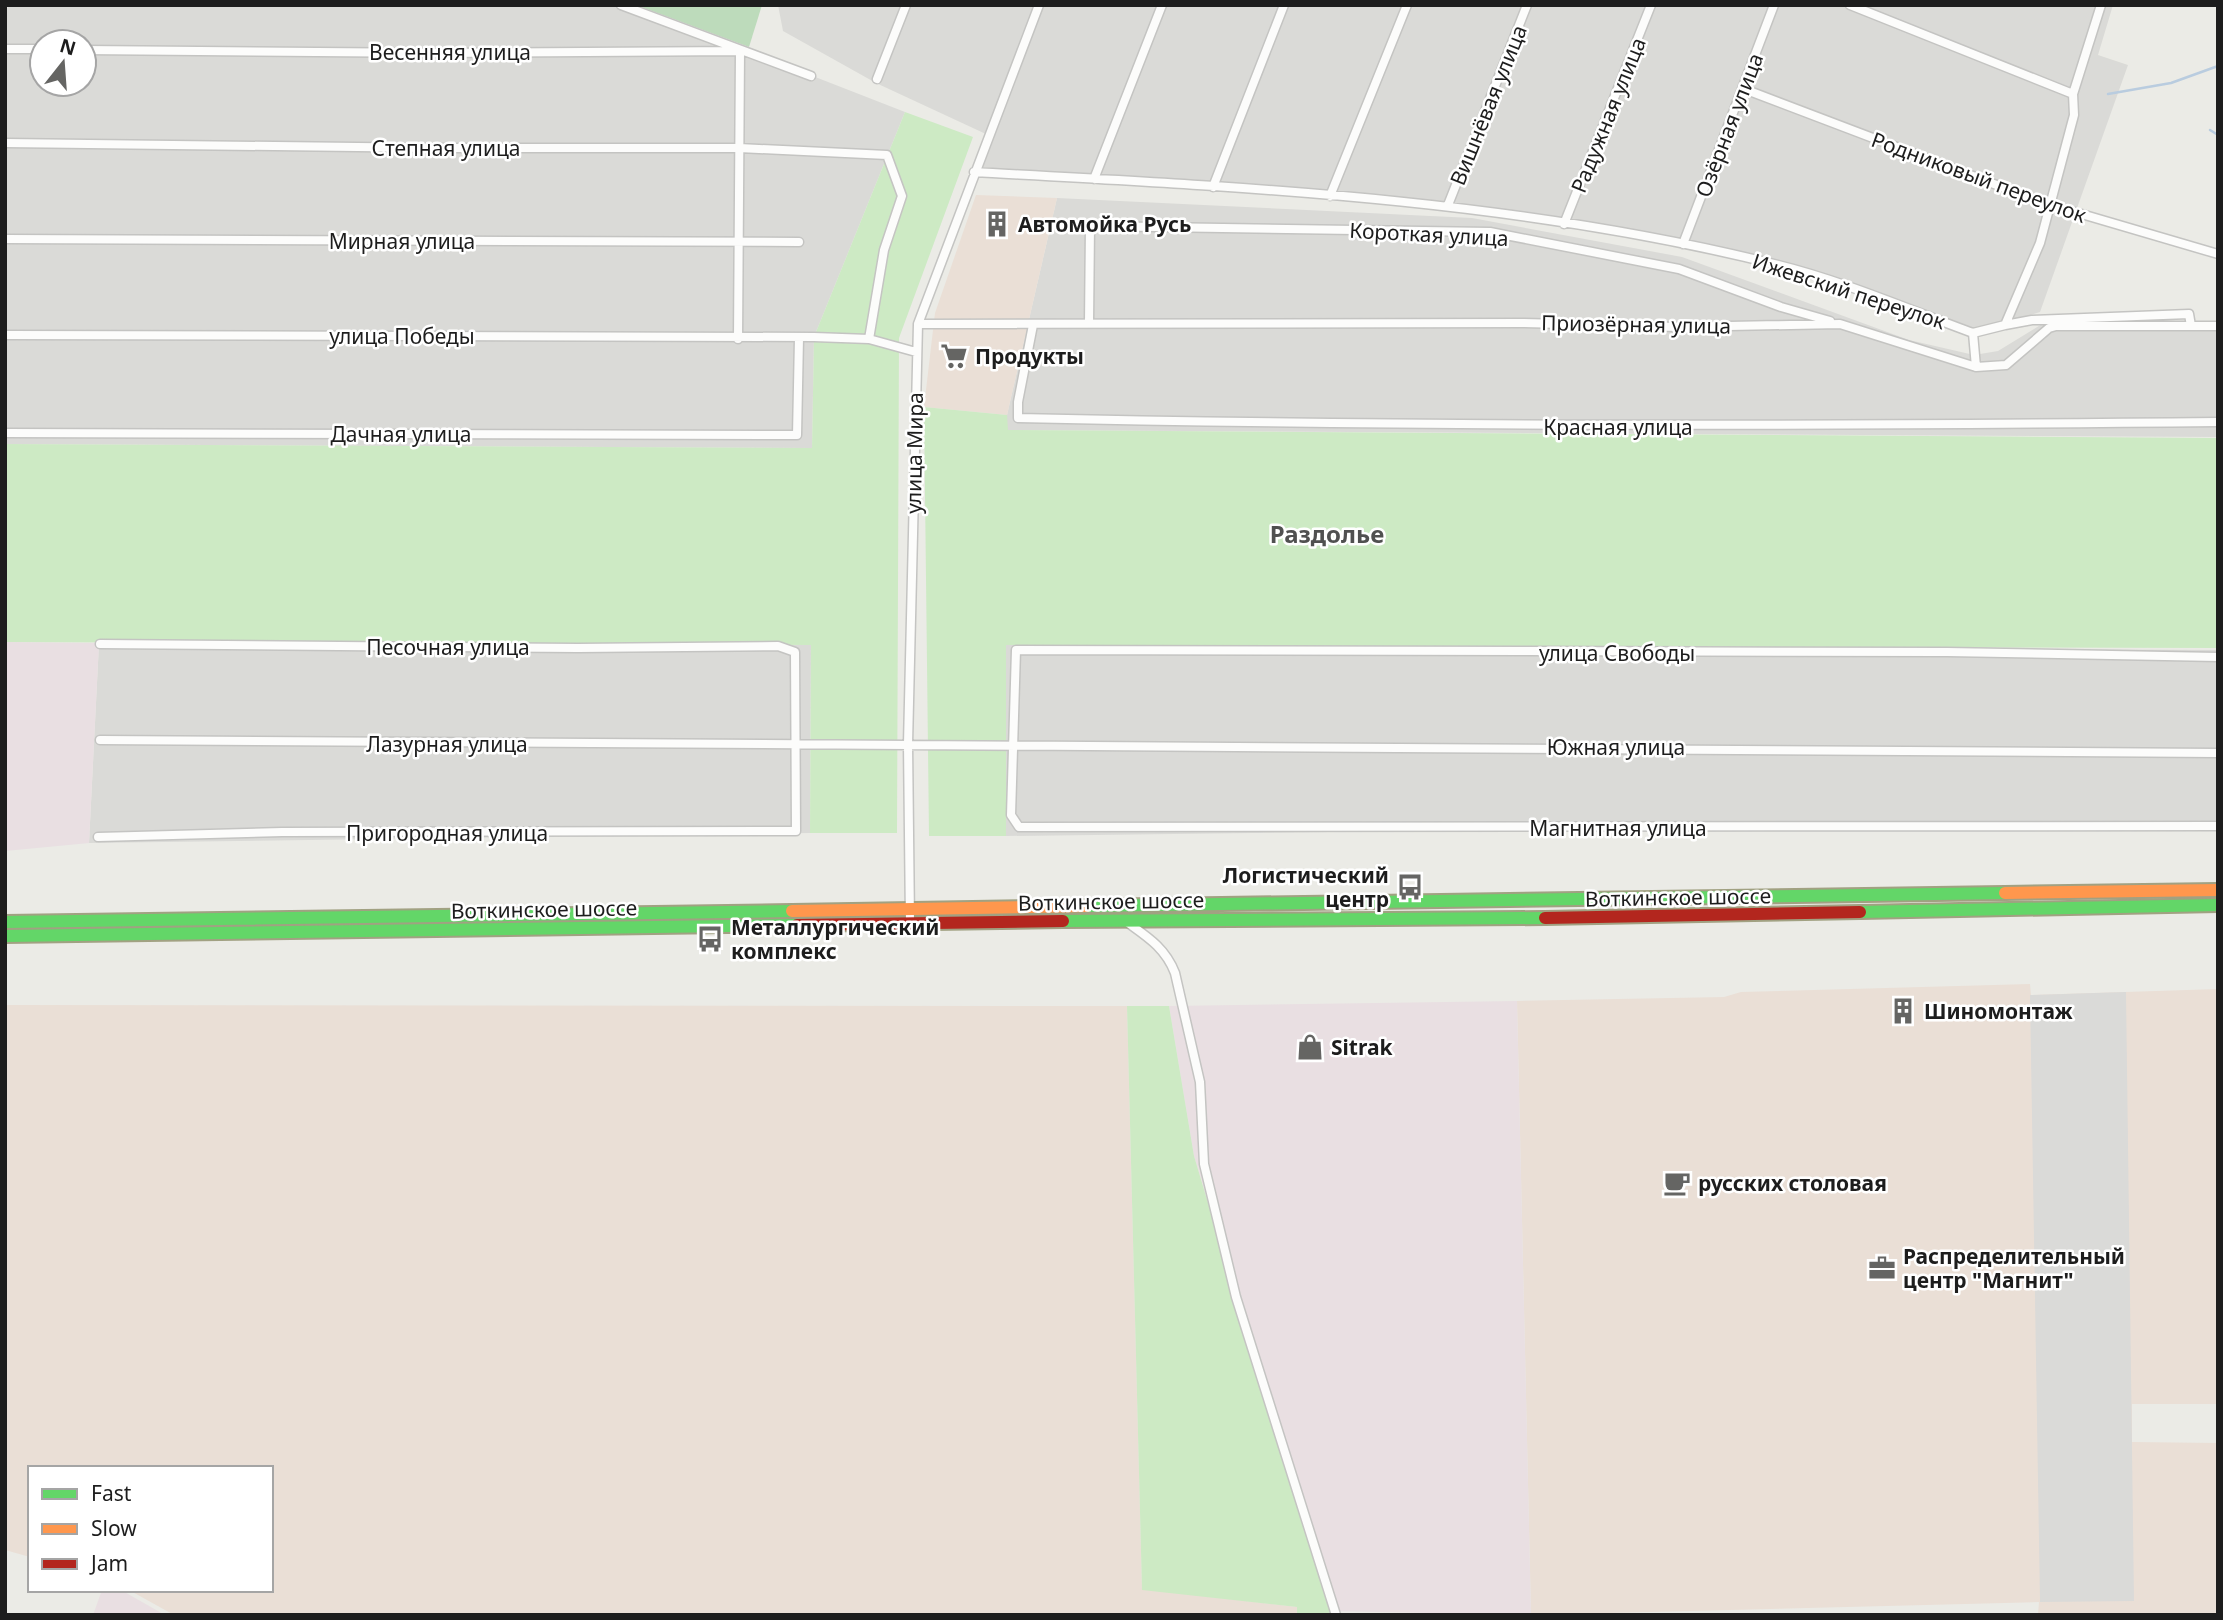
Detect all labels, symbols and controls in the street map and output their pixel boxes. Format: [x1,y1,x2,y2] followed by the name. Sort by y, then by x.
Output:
[1443,21,1533,189] street label: Вишнёвая улица
[28,28,98,98] north arrow
[57,32,79,61] text: N
[1564,33,1652,197] street label: Радужная улица
[369,38,531,66] street label: Весенняя улица
[1689,49,1769,201] street label: Озёрная улица
[1868,125,2090,229] street label: Родниковый переулок
[372,134,520,162] street label: Степная улица
[982,209,1012,239] building icon: Автомойка Русь
[1018,210,1191,238] place label: Автомойка Русь
[1349,216,1509,252] street label: Короткая улица
[329,227,475,255] street label: Мирная улица
[1749,247,1949,335] street label: Ижевский переулок
[1541,308,1731,340] street label: Приозёрная улица
[329,322,475,350] street label: улица Победы
[939,341,969,371] supermarket icon: Продукты
[975,342,1084,370] place label: Продукты
[899,392,929,514] street label: улица Мира
[1543,413,1693,441] street label: Красная улица
[330,420,472,448] street label: Дачная улица
[1270,517,1384,550] district label: Раздолье
[366,633,530,661] street label: Песочная улица
[1539,639,1695,667] street label: улица Свободы
[366,730,528,758] street label: Лазурная улица
[1547,733,1685,761] street label: Южная улица
[1529,814,1707,842] street label: Магнитная улица
[346,819,548,847] street label: Пригородная улица
[1223,861,1389,913] place label: Логистический центр
[1395,872,1425,902] bus stop icon: Логистический центр
[1585,881,1771,913] street label: Воткинское шоссе
[1018,885,1204,917] street label: Воткинское шоссе
[451,893,637,925] street label: Воткинское шоссе
[731,913,940,965] place label: Металлургический комплекс
[695,924,725,954] bus stop icon: Металлургический комплекс
[1888,996,1918,1026] building icon: Шиномонтаж
[1924,997,2073,1025] place label: Шиномонтаж
[1295,1032,1325,1062] shop icon: Sitrak
[1331,1033,1394,1061] place label: Sitrak
[1662,1168,1692,1198] cafe icon: русских столовая
[1698,1169,1887,1197] place label: русских столовая
[1903,1242,2125,1294] place label: Распределительный центр "Магнит"
[1867,1253,1897,1283] office icon: Распределительный центр "Магнит"
[28,1466,273,1592] legend
[91,1479,132,1507] text: Fast
[91,1514,137,1542] text: Slow
[89,1549,128,1577] text: Jam

